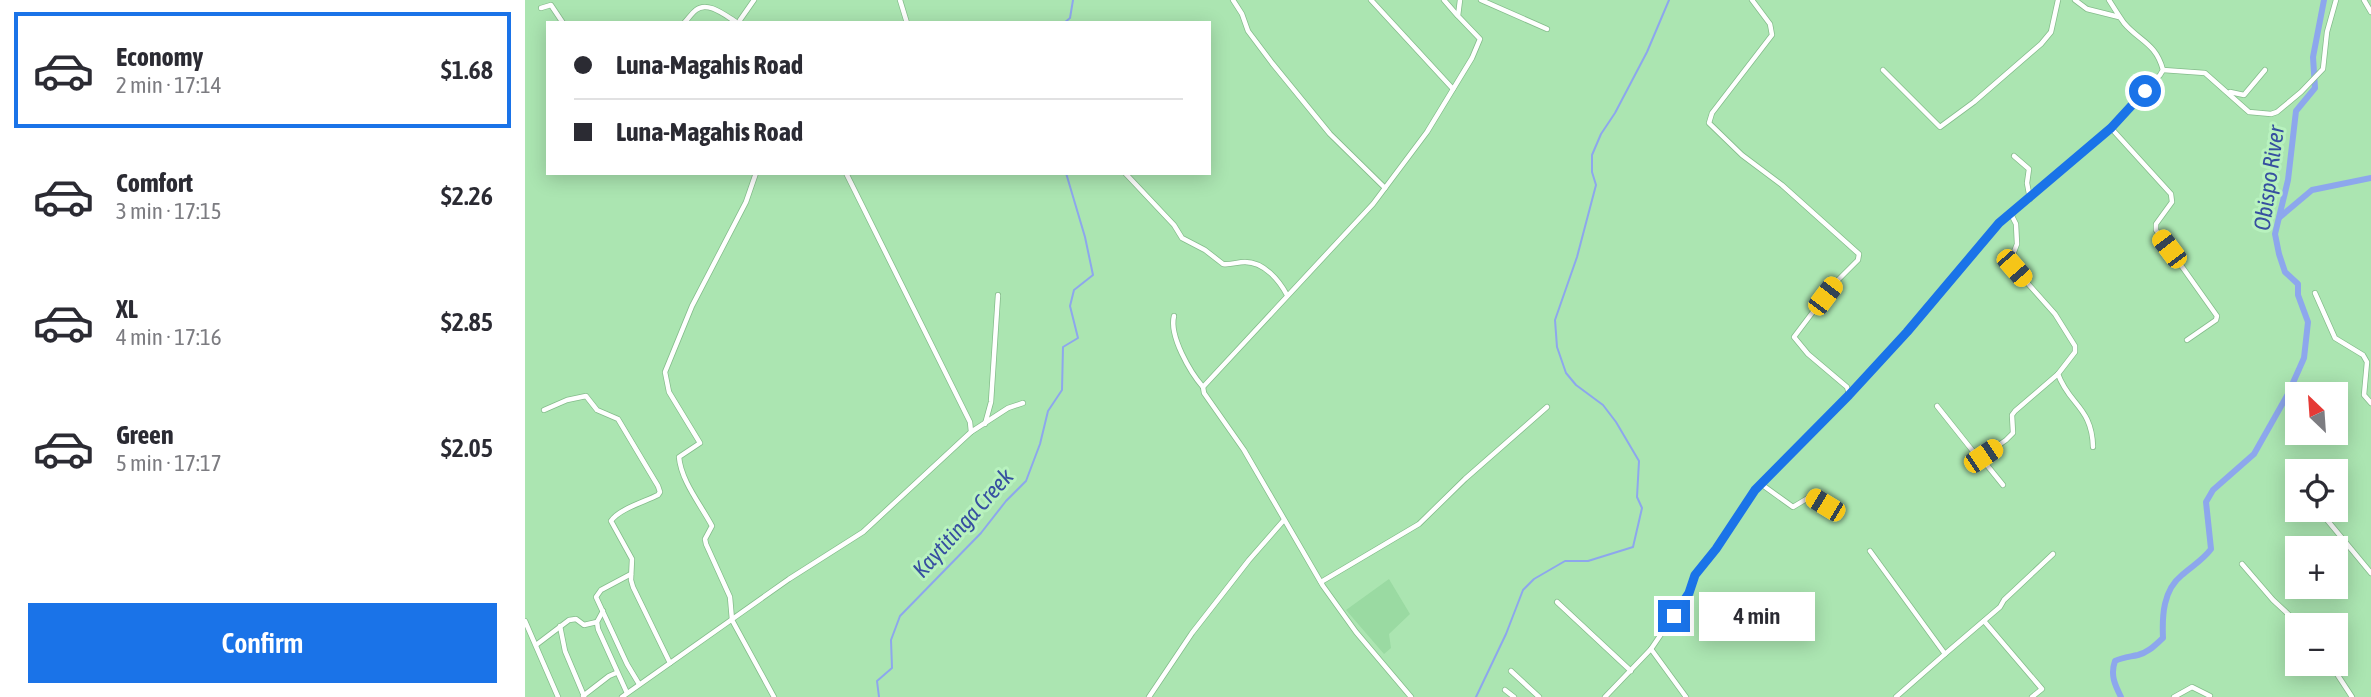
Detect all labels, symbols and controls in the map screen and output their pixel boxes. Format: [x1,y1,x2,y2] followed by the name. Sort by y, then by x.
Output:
[32,39,95,102] icon: car
[116,42,203,72] text: Economy
[616,50,803,80] text: Luna-Magahis Road
[441,55,493,85] text: $1.68
[116,72,222,98] text: 2 min · 17:14
[2129,75,2161,107] route start
[616,117,803,147] text: Luna-Magahis Road
[2249,123,2289,232] water label: Obispo River
[32,165,95,228] icon: car
[116,168,193,198] text: Comfort
[441,181,493,211] text: $2.26
[116,198,222,224] text: 3 min · 17:15
[2148,226,2191,272] car
[1993,245,2036,291] car
[1804,273,1847,319] car
[32,291,95,354] icon: car
[116,294,138,324] text: XL
[441,307,493,337] text: $2.85
[116,324,222,350] text: 4 min · 17:16
[2285,382,2349,444] north arrow
[2285,382,2348,676] map controls
[32,417,95,480] icon: car
[116,420,174,450] text: Green
[441,433,493,463] text: $2.05
[1960,436,2007,476] car
[116,450,222,476] text: 5 min · 17:17
[2285,459,2348,522] button: locate
[907,463,1019,583] water label: Kaytitinga Creek
[1802,485,1849,525] car
[2285,536,2348,599] button: +
[1699,592,1814,640] callout: 4 min
[1658,600,1690,632] route end
[28,603,497,683] button: Confirm
[1734,603,1780,629] text: 4 min
[2285,613,2348,676] button: −

